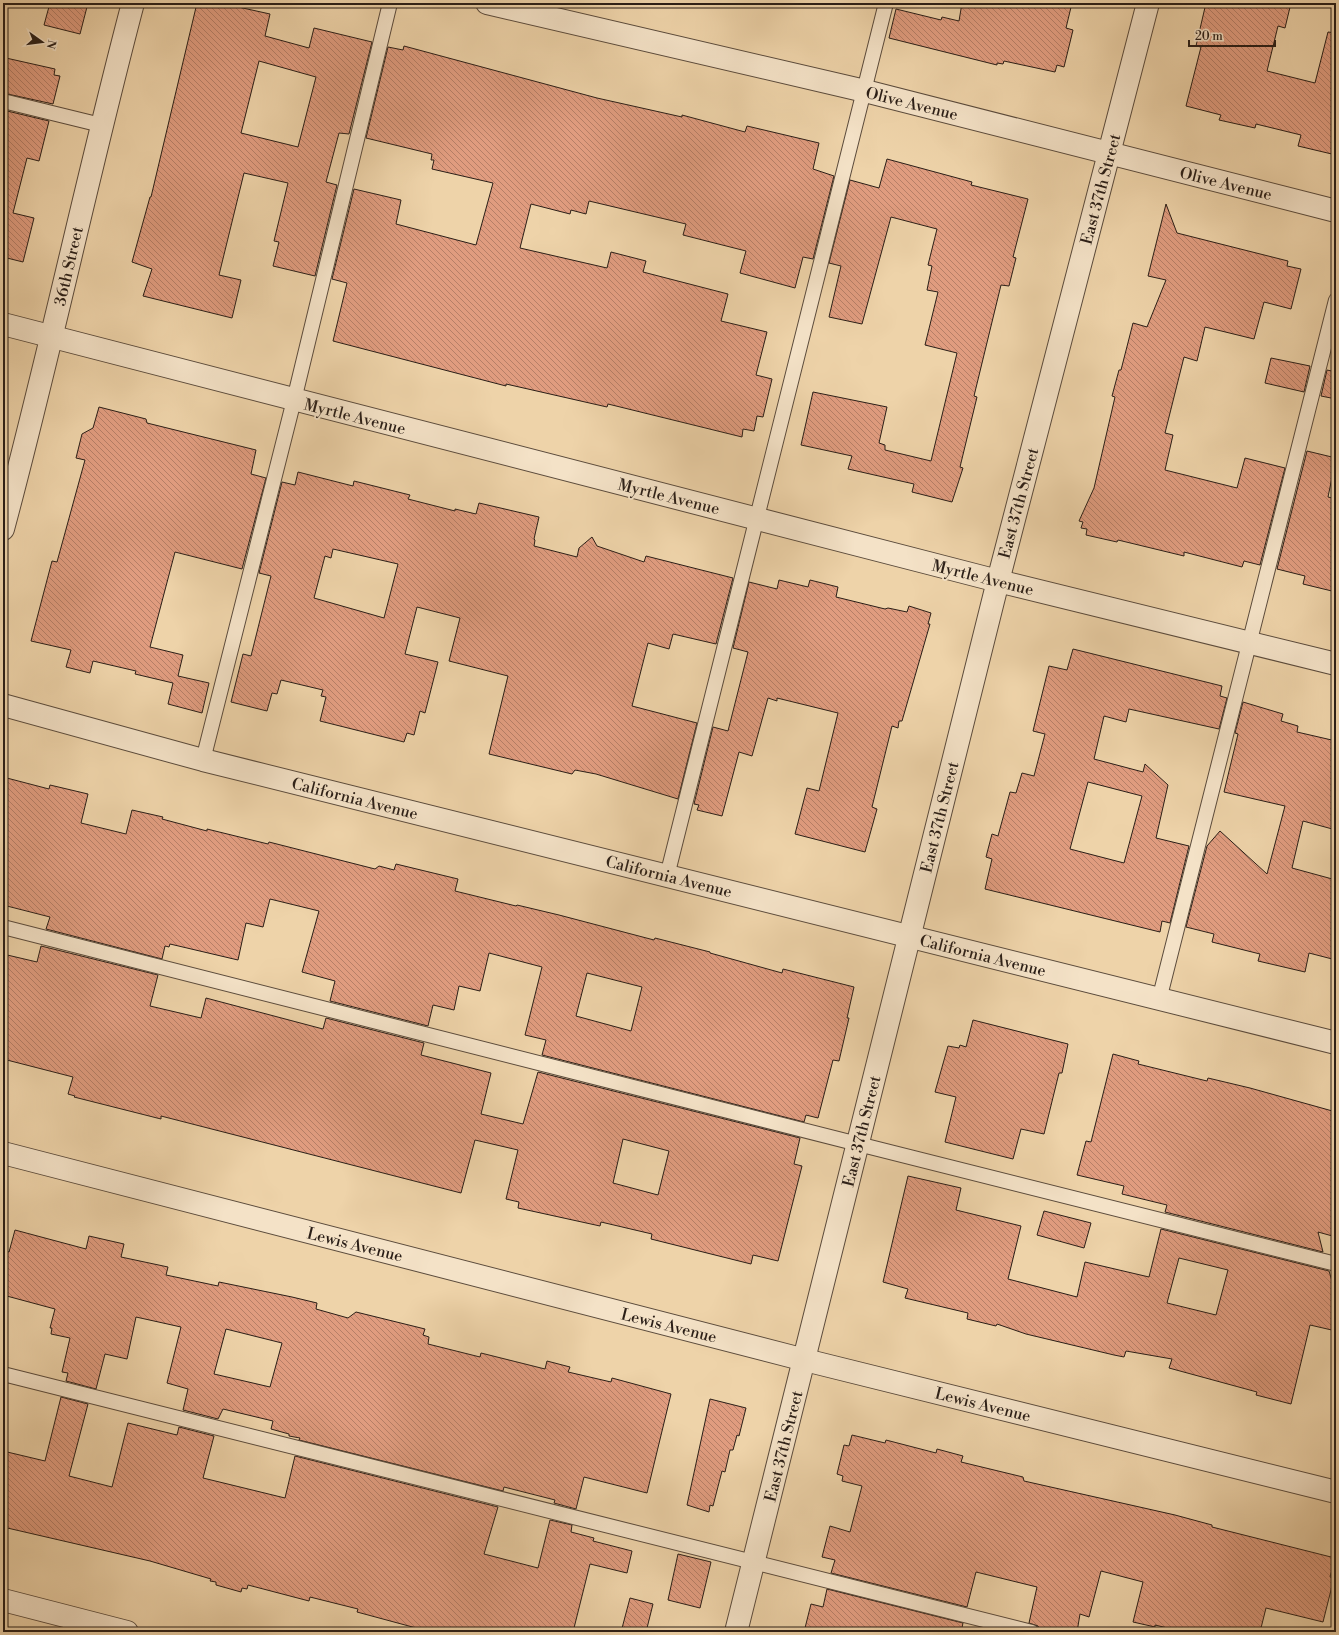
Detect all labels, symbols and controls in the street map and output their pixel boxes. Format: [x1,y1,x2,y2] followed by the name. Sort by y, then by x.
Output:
[22,22,62,62] north arrow
[1189,22,1275,48] scale bar
[1195,29,1223,44] text: 20 m
[43,38,59,50] text: N
[864,83,960,125] street label: Olive Avenue
[1077,131,1125,247] street label: East 37th Street
[1178,163,1274,205] street label: Olive Avenue
[50,224,88,308] street label: 36th Street
[302,395,408,439] street label: Myrtle Avenue
[995,445,1043,561] street label: East 37th Street
[616,475,722,519] street label: Myrtle Avenue
[930,556,1036,600] street label: Myrtle Avenue
[916,759,964,875] street label: East 37th Street
[289,774,420,824] street label: California Avenue
[603,852,734,902] street label: California Avenue
[917,931,1048,981] street label: California Avenue
[838,1073,886,1189] street label: East 37th Street
[305,1223,405,1267] street label: Lewis Avenue
[619,1304,719,1348] street label: Lewis Avenue
[933,1383,1033,1427] street label: Lewis Avenue
[760,1388,808,1504] street label: East 37th Street

